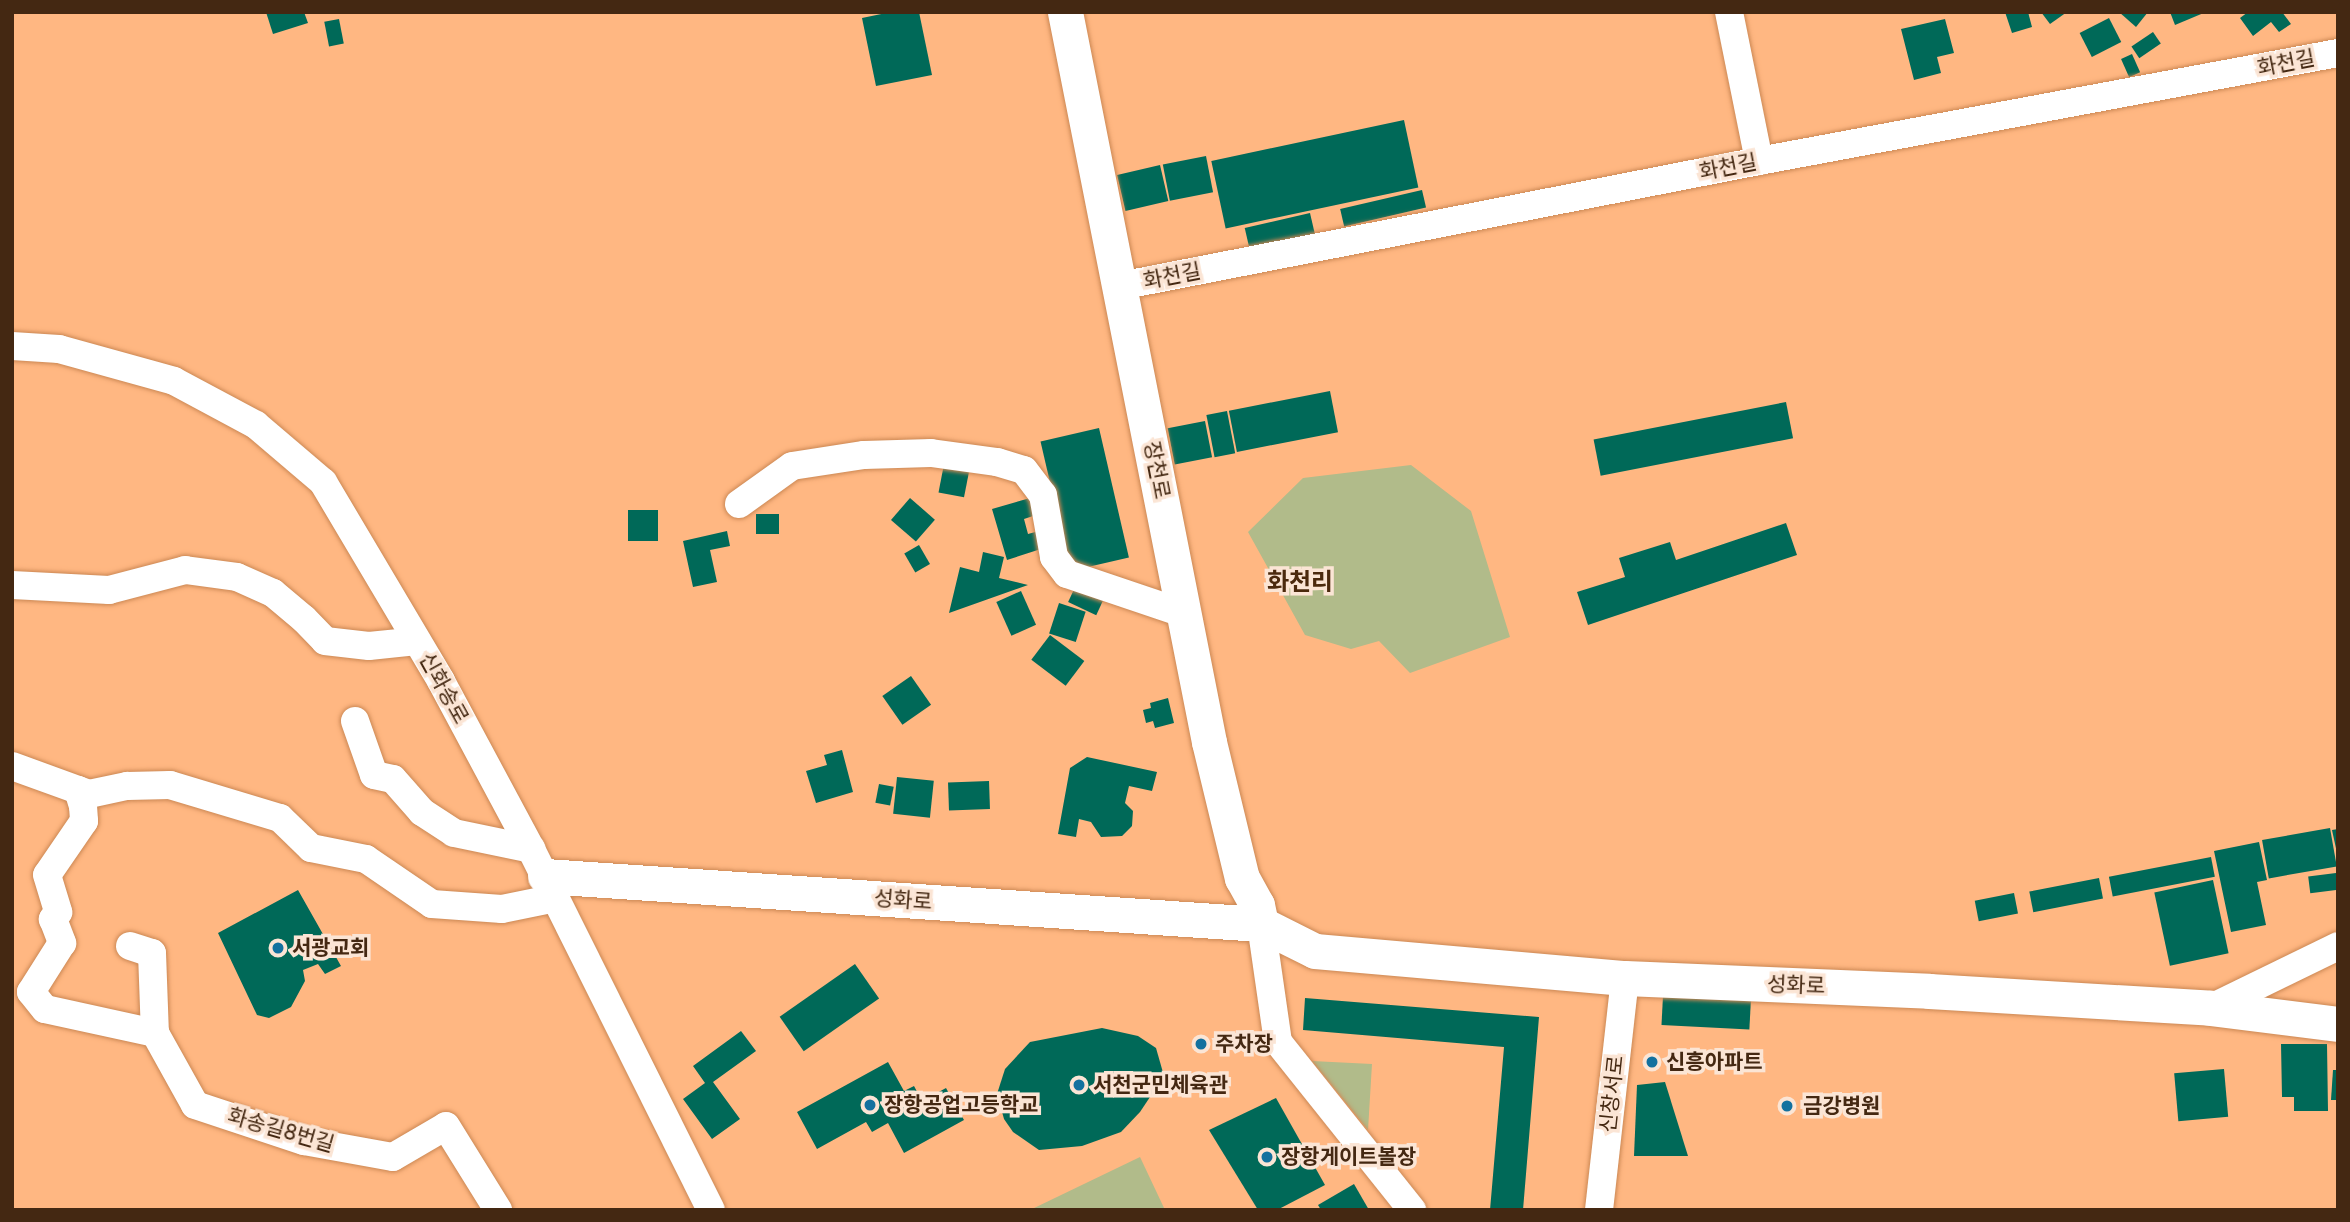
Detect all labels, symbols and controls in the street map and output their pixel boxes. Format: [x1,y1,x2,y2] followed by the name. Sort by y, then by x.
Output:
[2255,45,2317,81] street label: 화천길
[1697,149,1759,185] street label: 화천길
[1141,258,1203,294] street label: 화천길
[1139,439,1175,501] street label: 장천로
[1267,568,1333,596] district label: 화천리
[414,648,474,728] street label: 신화송로
[873,885,933,915] street label: 성화로
[292,935,369,961] place label: 서광교회
[270,940,286,956] marker: 서광교회
[1767,971,1825,999] street label: 성화로
[1215,1031,1273,1057] place label: 주차장
[1193,1036,1209,1052] marker: 주차장
[1666,1049,1763,1075] place label: 신흥아파트
[1595,1054,1629,1134] street label: 신창서로
[1644,1054,1660,1070] marker: 신흥아파트
[1093,1072,1228,1098] place label: 서천군민체육관
[1071,1077,1087,1093] marker: 서천군민체육관
[884,1092,1039,1118] place label: 장항공업고등학교
[1803,1093,1880,1119] place label: 금강병원
[1777,1096,1797,1116] marker: 금강병원
[862,1097,878,1113] marker: 장항공업고등학교
[225,1103,337,1157] street label: 화송길8번길
[1281,1144,1416,1170] place label: 장항게이트볼장
[1259,1149,1275,1165] marker: 장항게이트볼장

